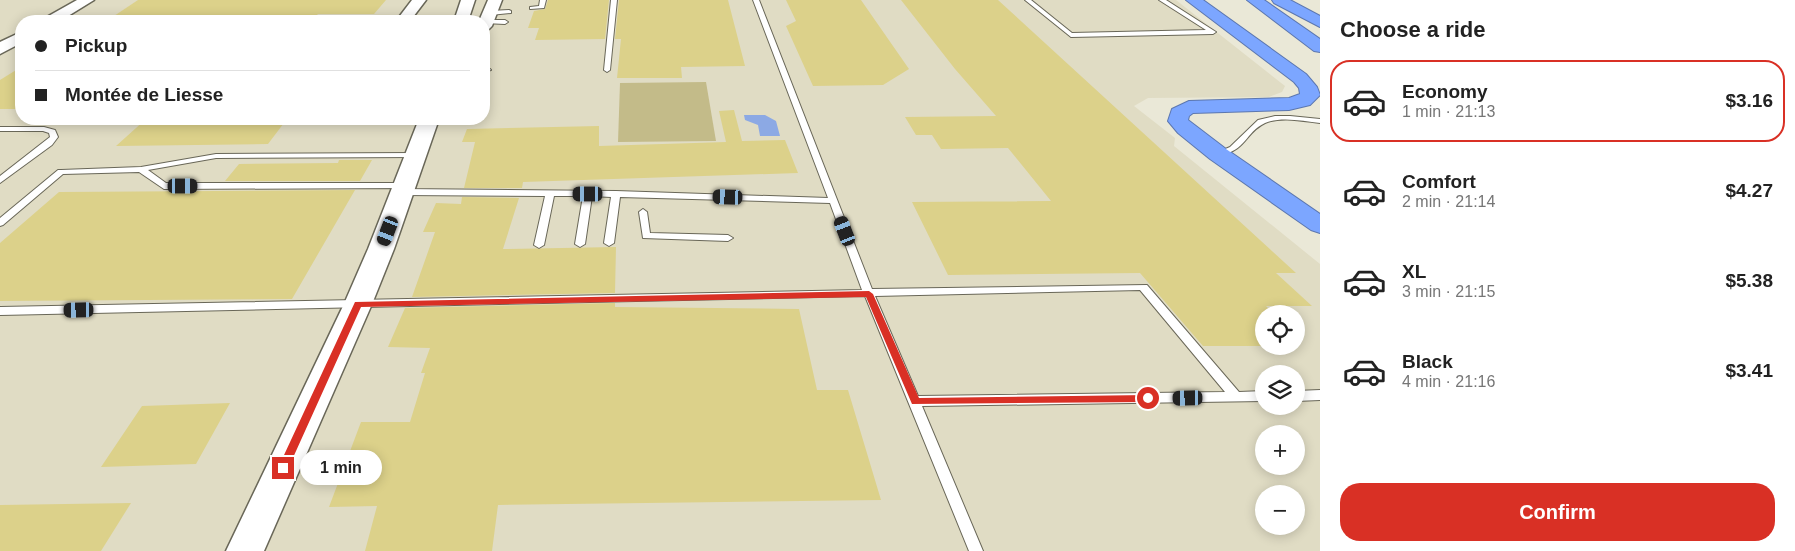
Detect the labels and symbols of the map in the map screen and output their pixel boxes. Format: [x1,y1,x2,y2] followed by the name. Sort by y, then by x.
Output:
[168,179,198,194] car
[573,187,603,202] car
[712,189,743,205] car
[375,214,400,248] car
[832,214,857,248] car
[63,302,94,318] car
[1137,387,1159,409] route start
[1172,390,1203,406] car
[300,450,383,486] callout: 1 min
[272,457,294,479] route end

